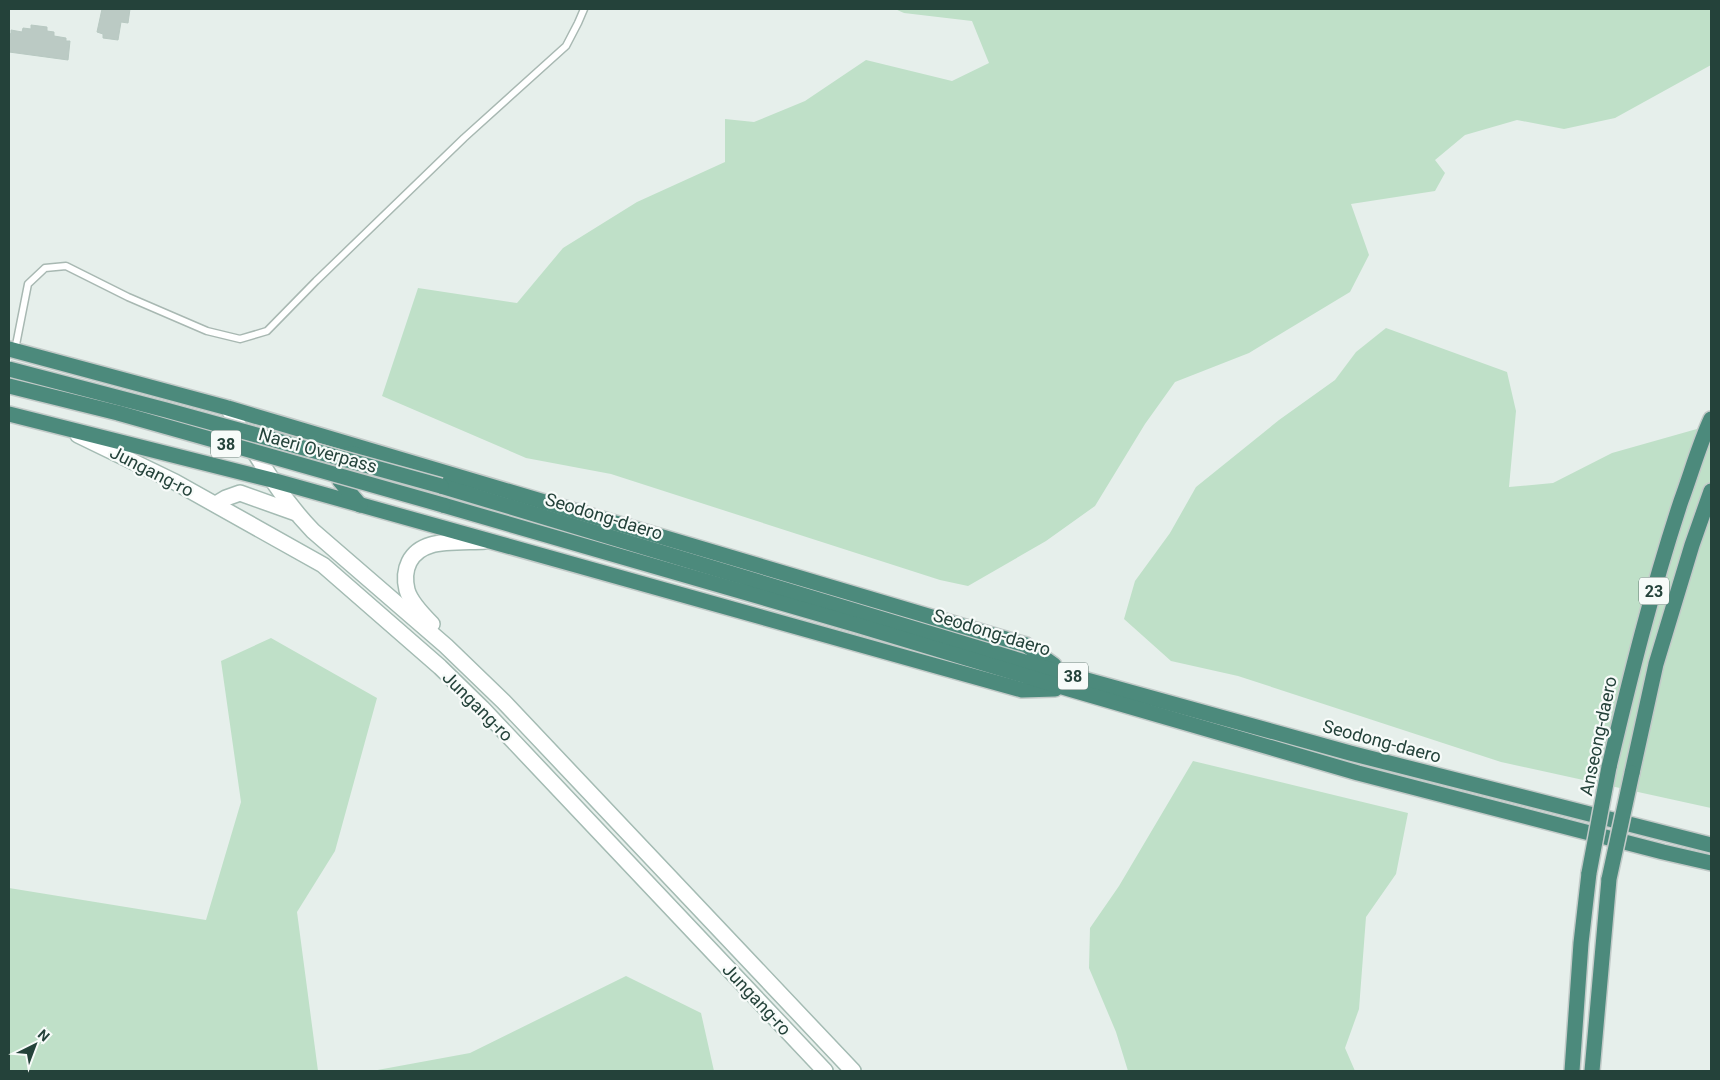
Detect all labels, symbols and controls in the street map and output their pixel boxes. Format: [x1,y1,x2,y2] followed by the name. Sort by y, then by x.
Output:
[256,423,380,477] street label: Naeri Overpass
[211,430,241,458] road number: 38
[107,441,197,501] street label: Jungang-ro
[543,488,665,544] street label: Seodong-daero
[1639,578,1669,604] road number: 23
[931,604,1053,660] street label: Seodong-daero
[1058,662,1088,689] road number: 38
[438,666,518,746] street label: Jungang-ro
[1575,674,1621,798] street label: Anseong-daero
[1321,715,1443,767] street label: Seodong-daero
[718,959,796,1039] street label: Jungang-ro
[10,1020,60,1070] north arrow
[35,1026,53,1045] text: N

